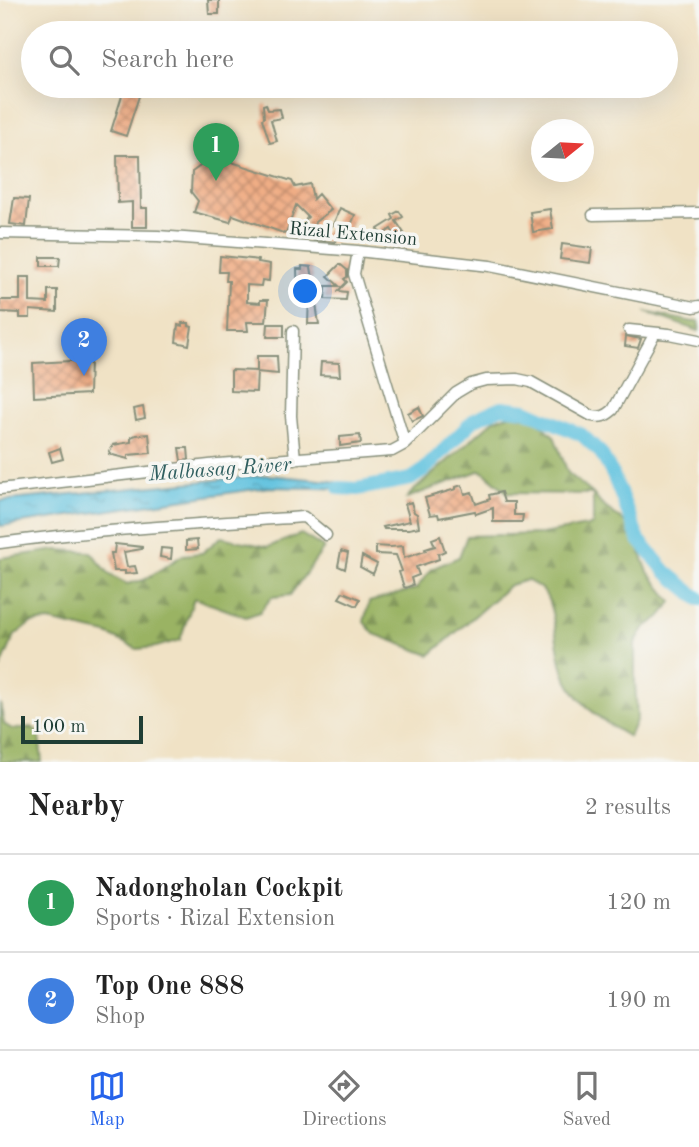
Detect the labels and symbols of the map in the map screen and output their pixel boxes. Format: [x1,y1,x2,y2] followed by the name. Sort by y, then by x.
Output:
[531,119,594,182] north arrow
[193,123,239,181] pin: 1
[288,220,418,250] street label: Rizal Extension
[288,274,322,308] your location
[61,318,107,376] pin: 2
[147,454,293,486] water label: Malbasag River
[21,713,144,745] scale bar

